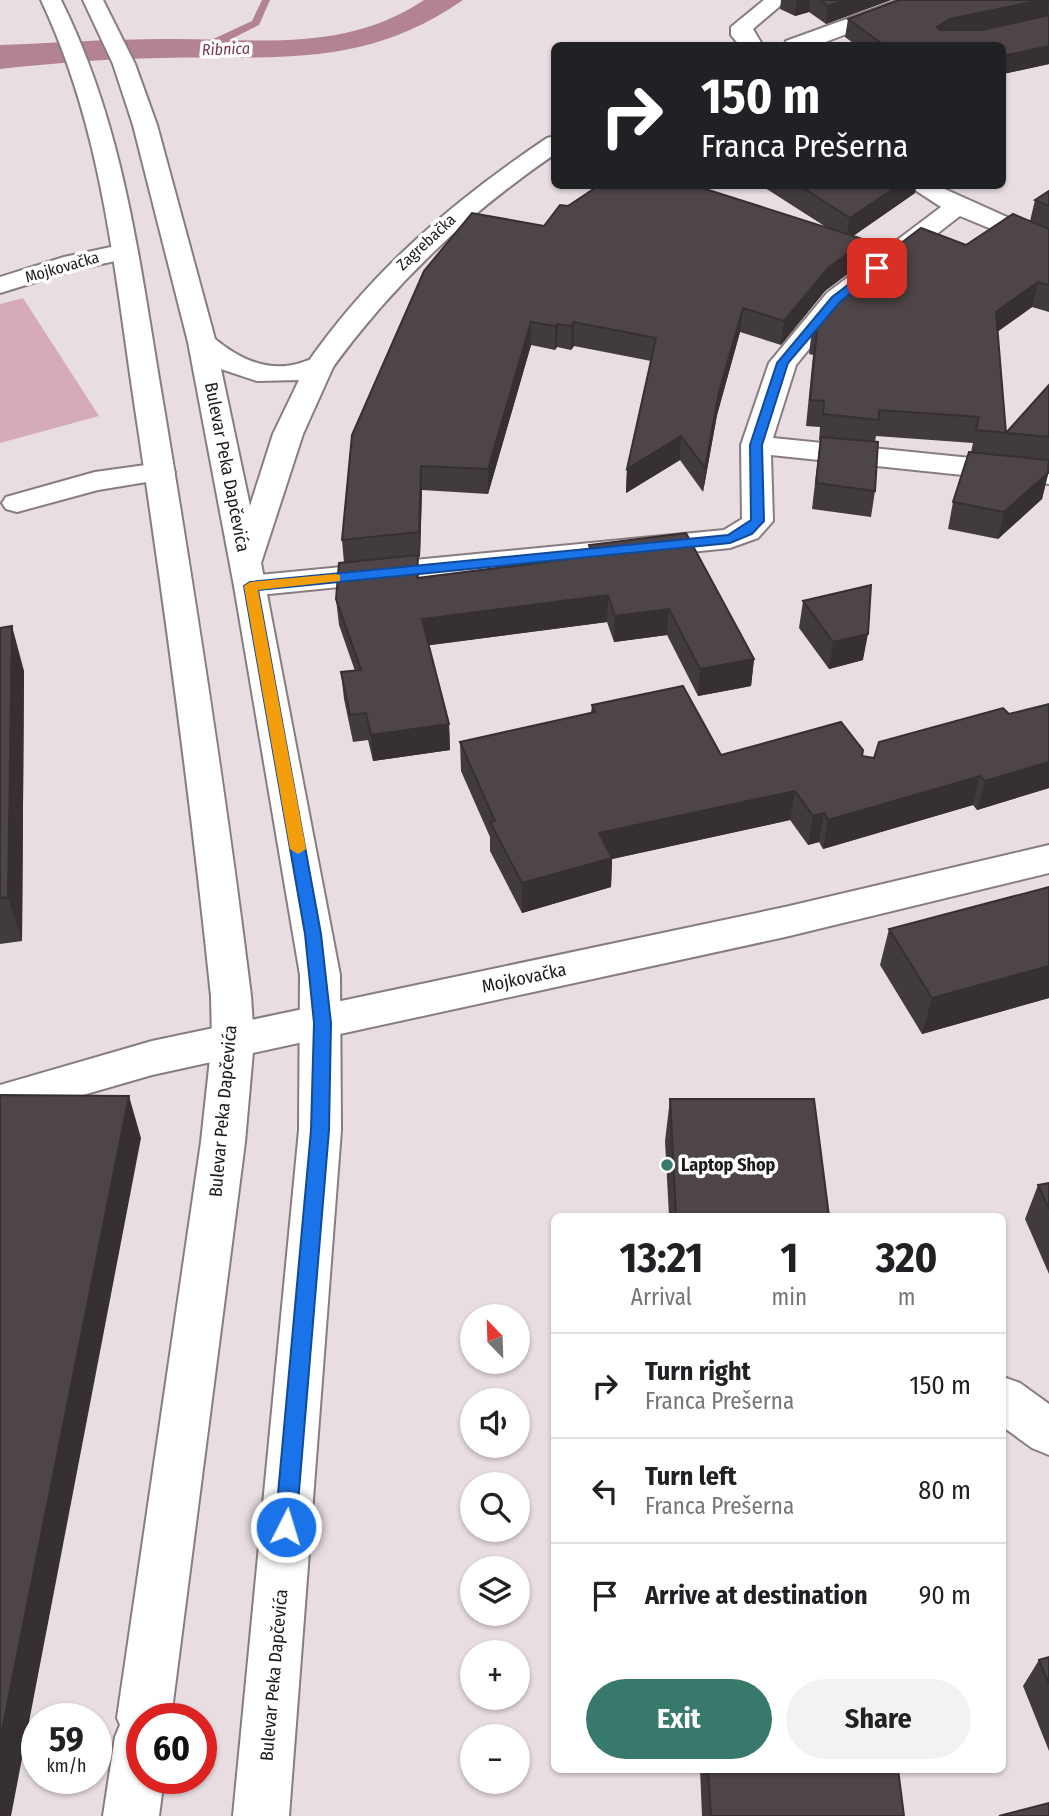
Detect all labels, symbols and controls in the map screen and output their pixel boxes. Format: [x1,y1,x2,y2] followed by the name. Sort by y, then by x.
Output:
[202,39,250,59] water label: Ribnica
[701,67,820,126] text: 150 m
[586,70,677,161] icon: right
[701,127,909,165] text: Franca Prešerna
[393,210,460,274] street label: Zagrebačka
[847,238,907,298] pin
[23,247,101,287] street label: Mojkovačka
[858,249,896,287] icon: arrive
[200,380,254,554] street label: Bulevar Peka Dapčevića
[480,958,568,998] street label: Mojkovačka
[205,1024,241,1198] street label: Bulevar Peka Dapčevića
[681,1154,776,1176] place label: Laptop Shop
[659,1157,675,1173] marker: Laptop Shop
[619,1233,703,1283] text: 13:21
[781,1233,798,1283] text: 1
[876,1233,938,1283] text: 320
[631,1283,692,1311] text: Arrival
[772,1283,807,1311] text: min
[898,1283,915,1311] text: m
[460,1304,530,1374] north arrow
[460,1304,530,1794] map controls
[645,1356,751,1387] text: Turn right
[586,1367,624,1405] icon: right
[909,1370,971,1401] text: 150 m
[645,1387,794,1415] text: Franca Prešerna
[460,1388,530,1458] button: sound
[645,1461,737,1492] text: Turn left
[460,1472,530,1542] button: search
[586,1472,624,1510] icon: left
[918,1475,971,1506] text: 80 m
[249,1490,323,1564] position arrow
[645,1492,794,1520] text: Franca Prešerna
[460,1556,530,1626] button: layers
[586,1577,624,1615] icon: arrive
[645,1580,868,1611] text: Arrive at destination
[919,1580,971,1611] text: 90 m
[256,1588,292,1762] street label: Bulevar Peka Dapčevića
[460,1640,530,1710] button: +
[586,1679,772,1759] button: Exit
[786,1679,971,1759] button: Share
[126,1703,217,1794] speed limit sign: 60
[49,1718,84,1760] text: 59
[460,1724,530,1794] button: −
[46,1755,87,1777] text: km/h

